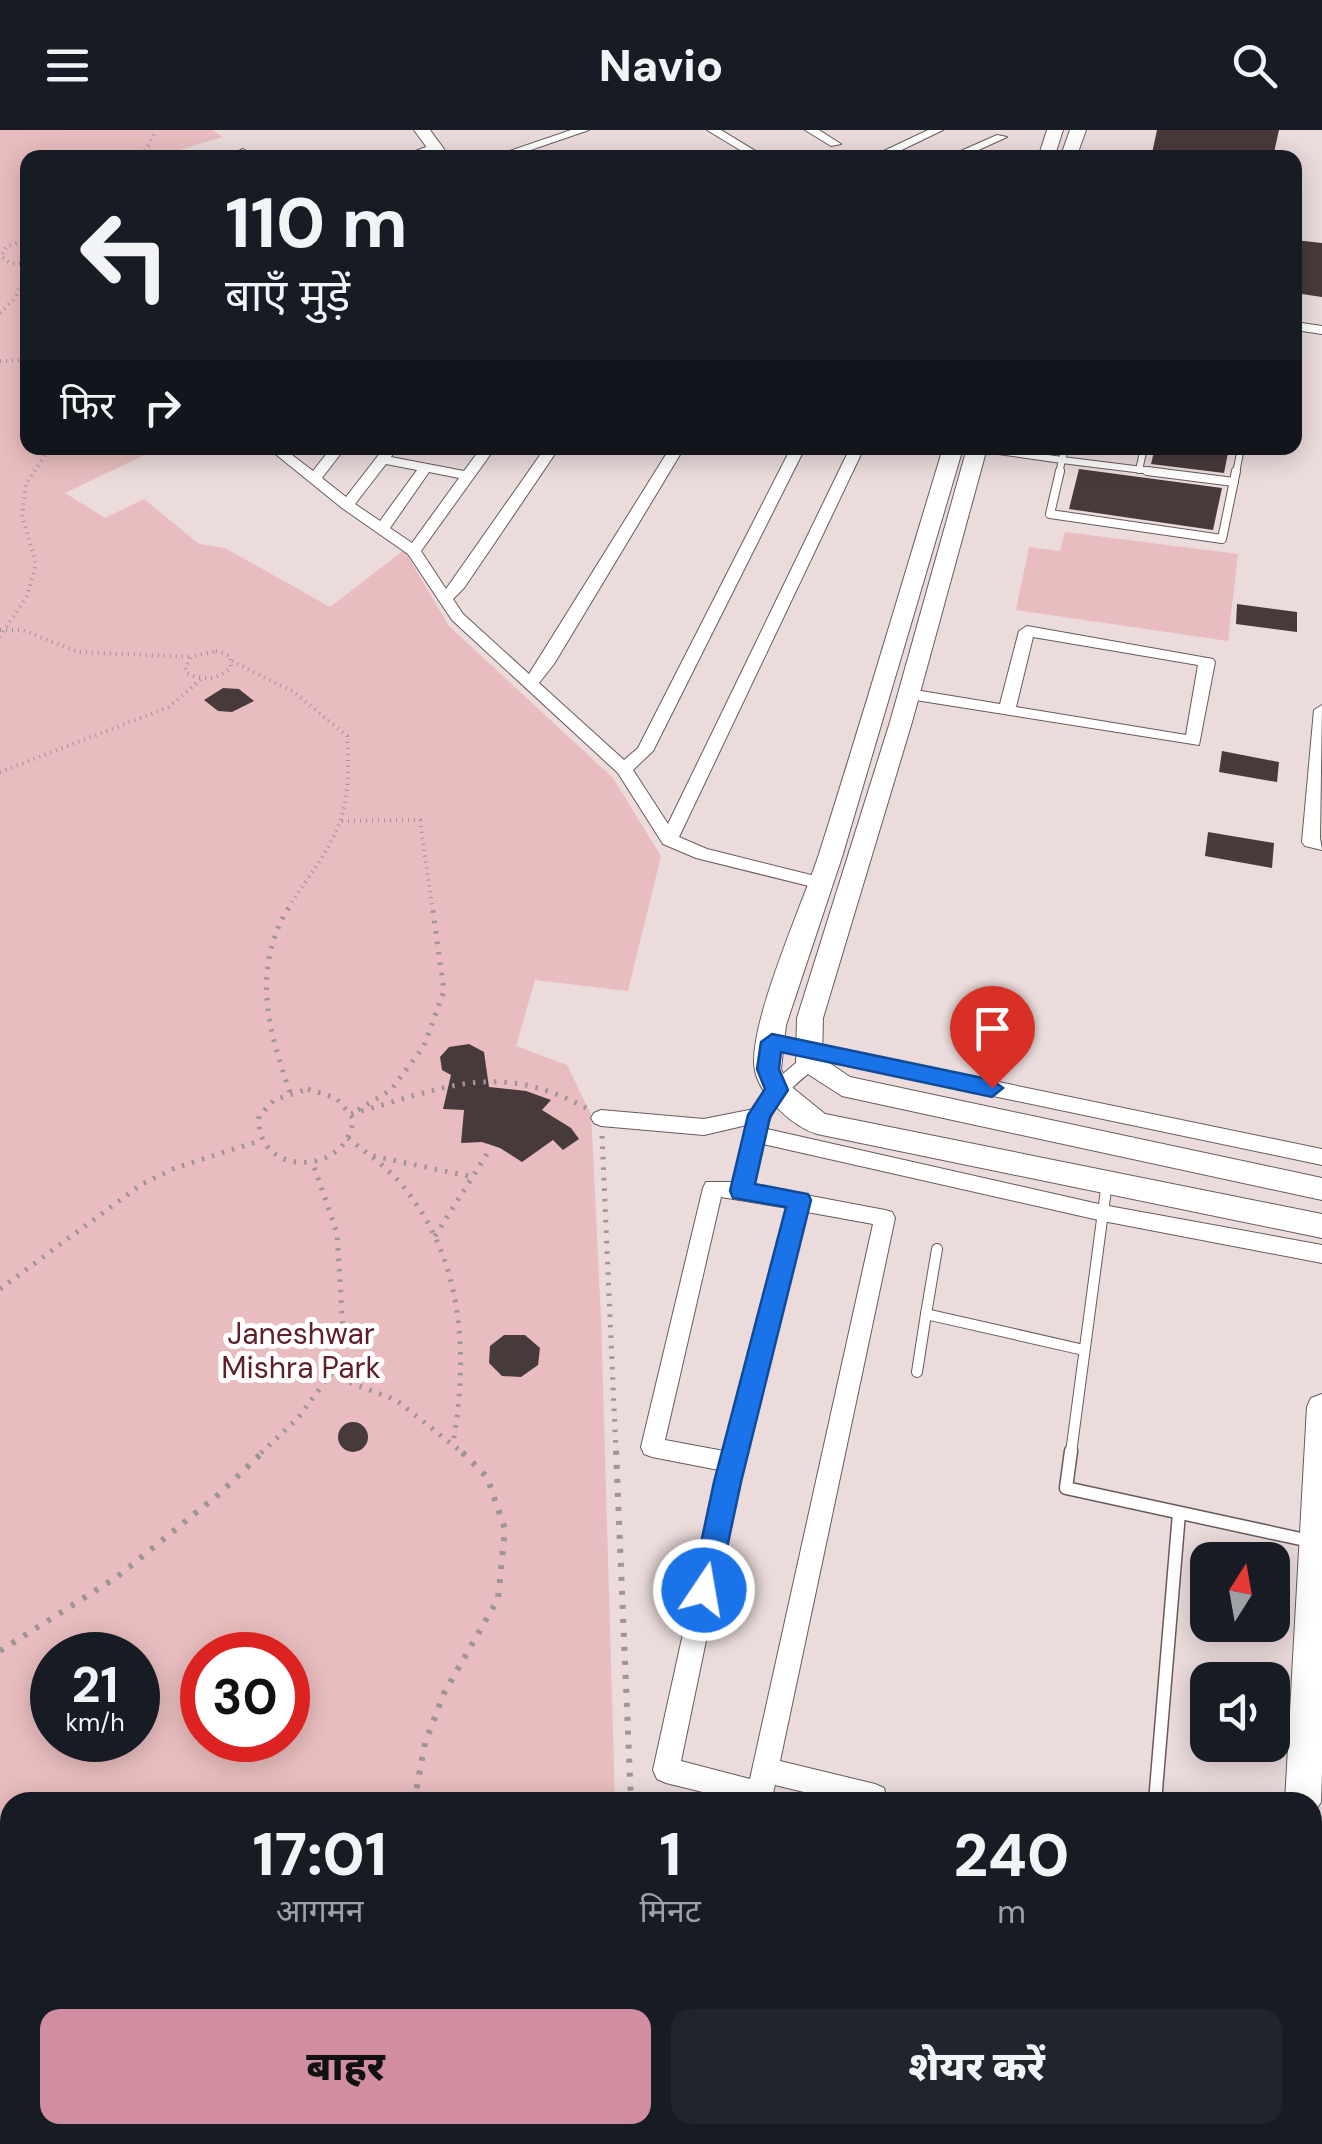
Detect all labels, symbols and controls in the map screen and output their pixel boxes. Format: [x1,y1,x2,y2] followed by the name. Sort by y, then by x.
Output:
[599,36,723,95] text: Navio
[40,38,95,93] icon: menu
[1227,38,1282,93] icon: search
[225,178,408,269] text: 110 m
[60,190,190,320] icon: left
[225,266,350,325] text: बाएँ मुड़ें
[135,380,190,435] icon: right
[60,381,115,431] text: फिर
[950,986,1035,1089] pin
[965,1001,1020,1056] icon: arrive
[221,1314,381,1387] park label: Janeshwar Mishra Park
[652,1538,756,1642] position arrow
[1190,1542,1290,1642] north arrow
[1190,1542,1290,1762] map controls
[180,1632,310,1762] speed limit sign: 30
[71,1652,119,1718] text: 21
[1190,1662,1290,1762] button: sound
[65,1706,125,1739] text: km/h
[253,1815,387,1894] text: 17:01
[659,1815,681,1894] text: 1
[953,1816,1069,1895] text: 240
[276,1890,364,1932] text: आगमन
[640,1890,701,1932] text: मिनट
[997,1891,1026,1933] text: m
[40,2009,651,2124] button: बाहर
[671,2009,1282,2124] button: शेयर करें

